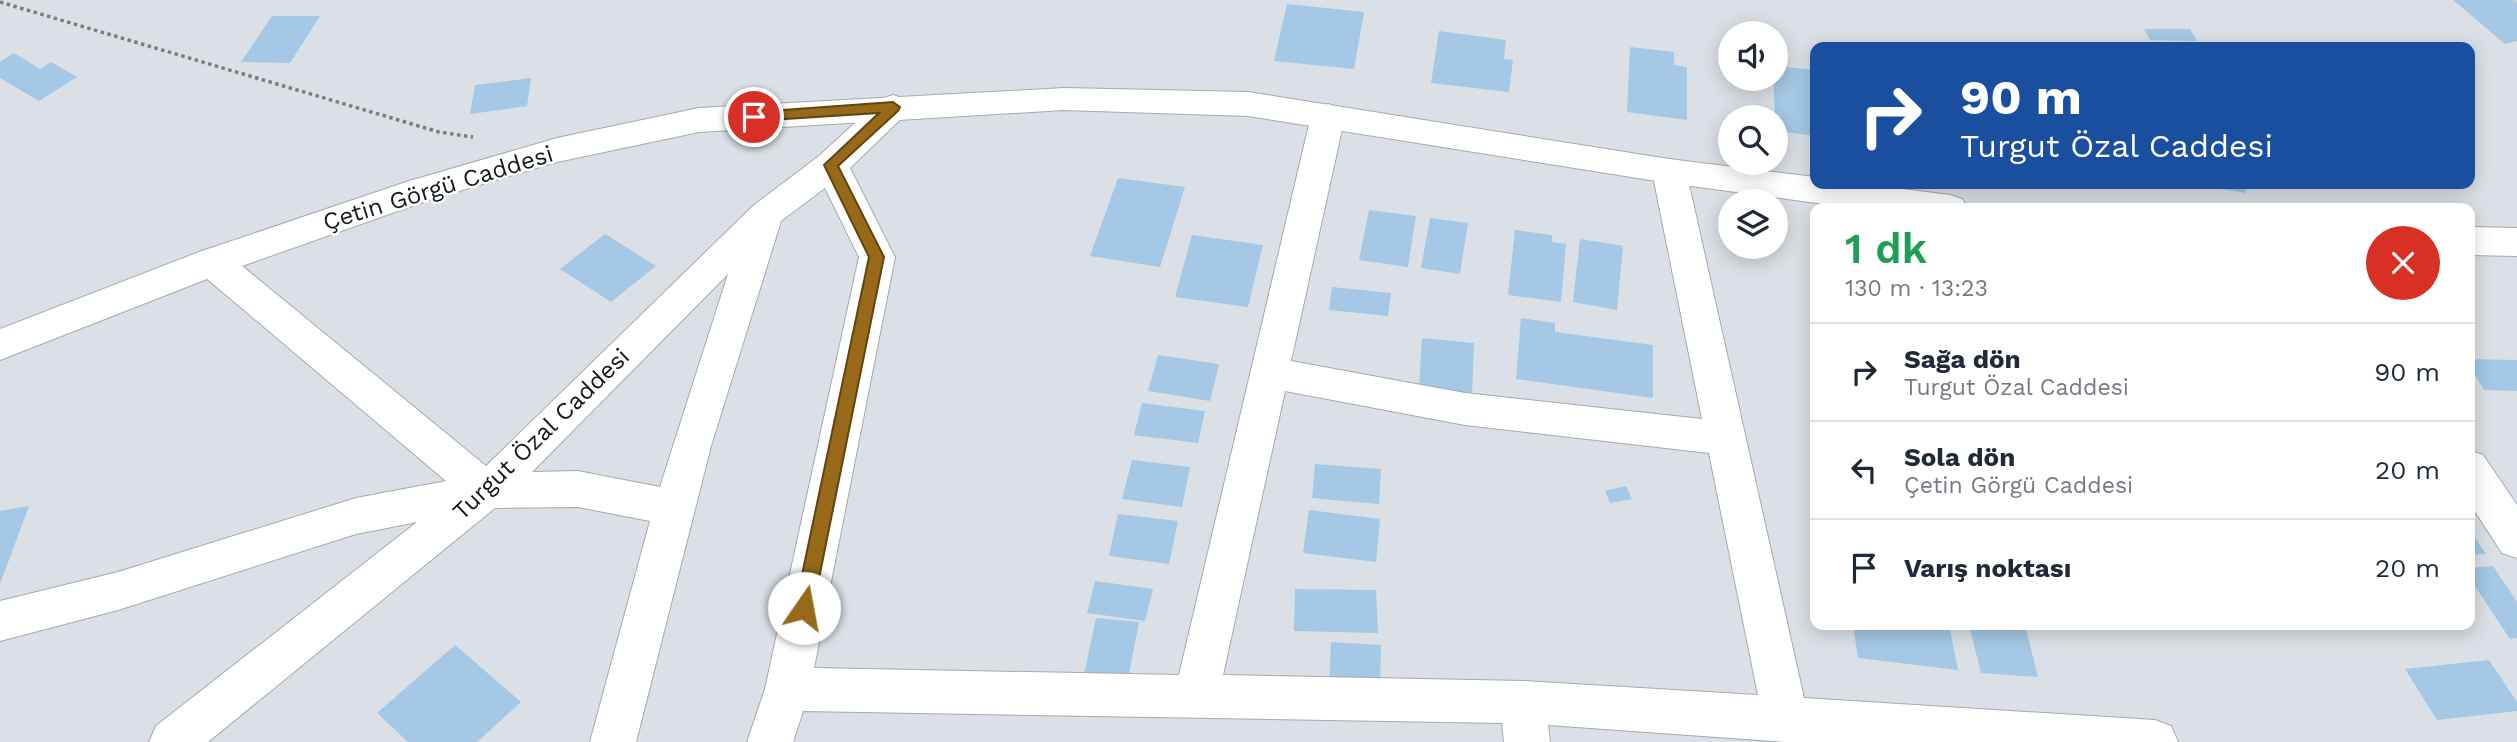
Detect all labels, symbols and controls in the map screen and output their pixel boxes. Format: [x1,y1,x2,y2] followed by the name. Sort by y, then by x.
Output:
[1718,21,1788,259] map controls
[1718,21,1788,91] button: sound
[1960,68,2082,126] text: 90 m
[1845,70,1936,161] icon: right
[724,87,784,147] pin
[735,98,773,136] icon: arrive
[1718,105,1788,175] button: search
[1960,127,2273,165] text: Turgut Özal Caddesi
[320,140,556,236] street label: Çetin Görgü Caddesi
[1718,189,1788,259] button: layers
[1845,224,1927,273] text: 1 dk
[2366,226,2440,300] button: close
[1845,275,1988,302] text: 130 m · 13:23
[447,342,635,526] street label: Turgut Özal Caddesi
[1904,344,2021,374] text: Sağa dön
[1845,353,1883,391] icon: right
[2374,357,2440,387] text: 90 m
[1904,374,2129,401] text: Turgut Özal Caddesi
[1904,442,2015,472] text: Sola dön
[1845,451,1883,489] icon: left
[2375,455,2440,485] text: 20 m
[1904,472,2133,499] text: Çetin Görgü Caddesi
[1845,549,1883,587] icon: arrive
[1904,553,2071,583] text: Varış noktası
[2375,553,2440,583] text: 20 m
[767,571,841,645] position arrow

